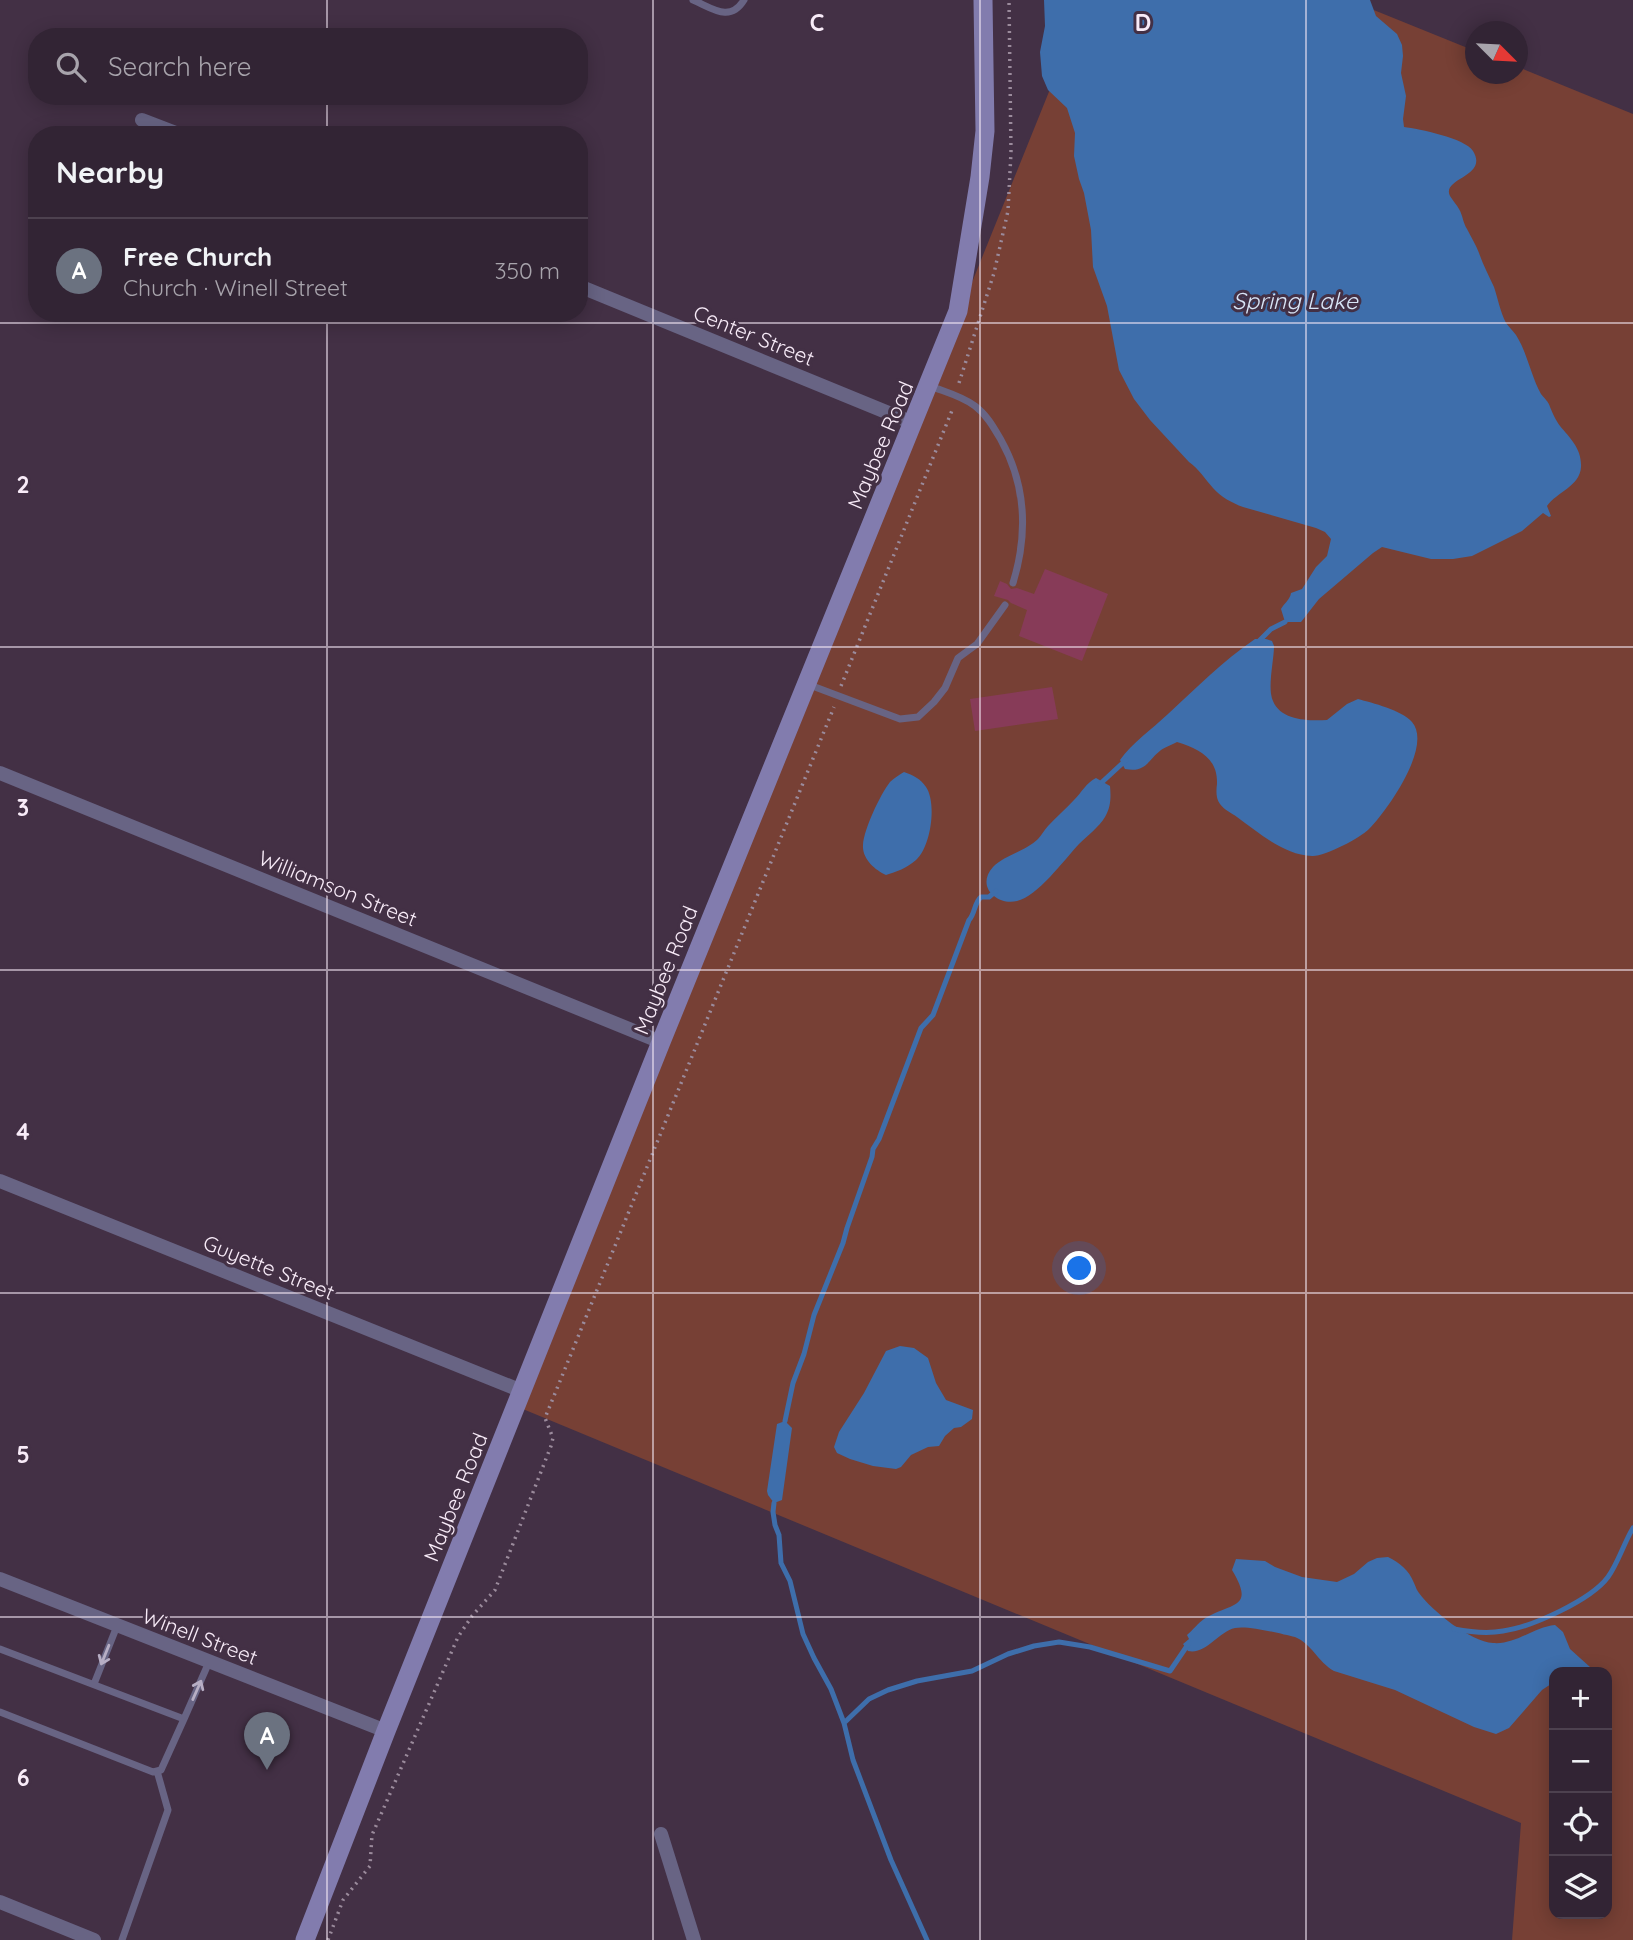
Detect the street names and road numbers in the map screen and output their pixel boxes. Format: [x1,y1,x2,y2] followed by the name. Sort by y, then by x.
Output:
[690,299,818,371] street label: Center Street
[841,377,919,513] street label: Maybee Road
[255,844,421,932] street label: Williamson Street
[627,902,703,1038] street label: Maybee Road
[200,1229,338,1305] street label: Guyette Street
[417,1429,493,1565] street label: Maybee Road
[139,1602,261,1670] street label: Winell Street

